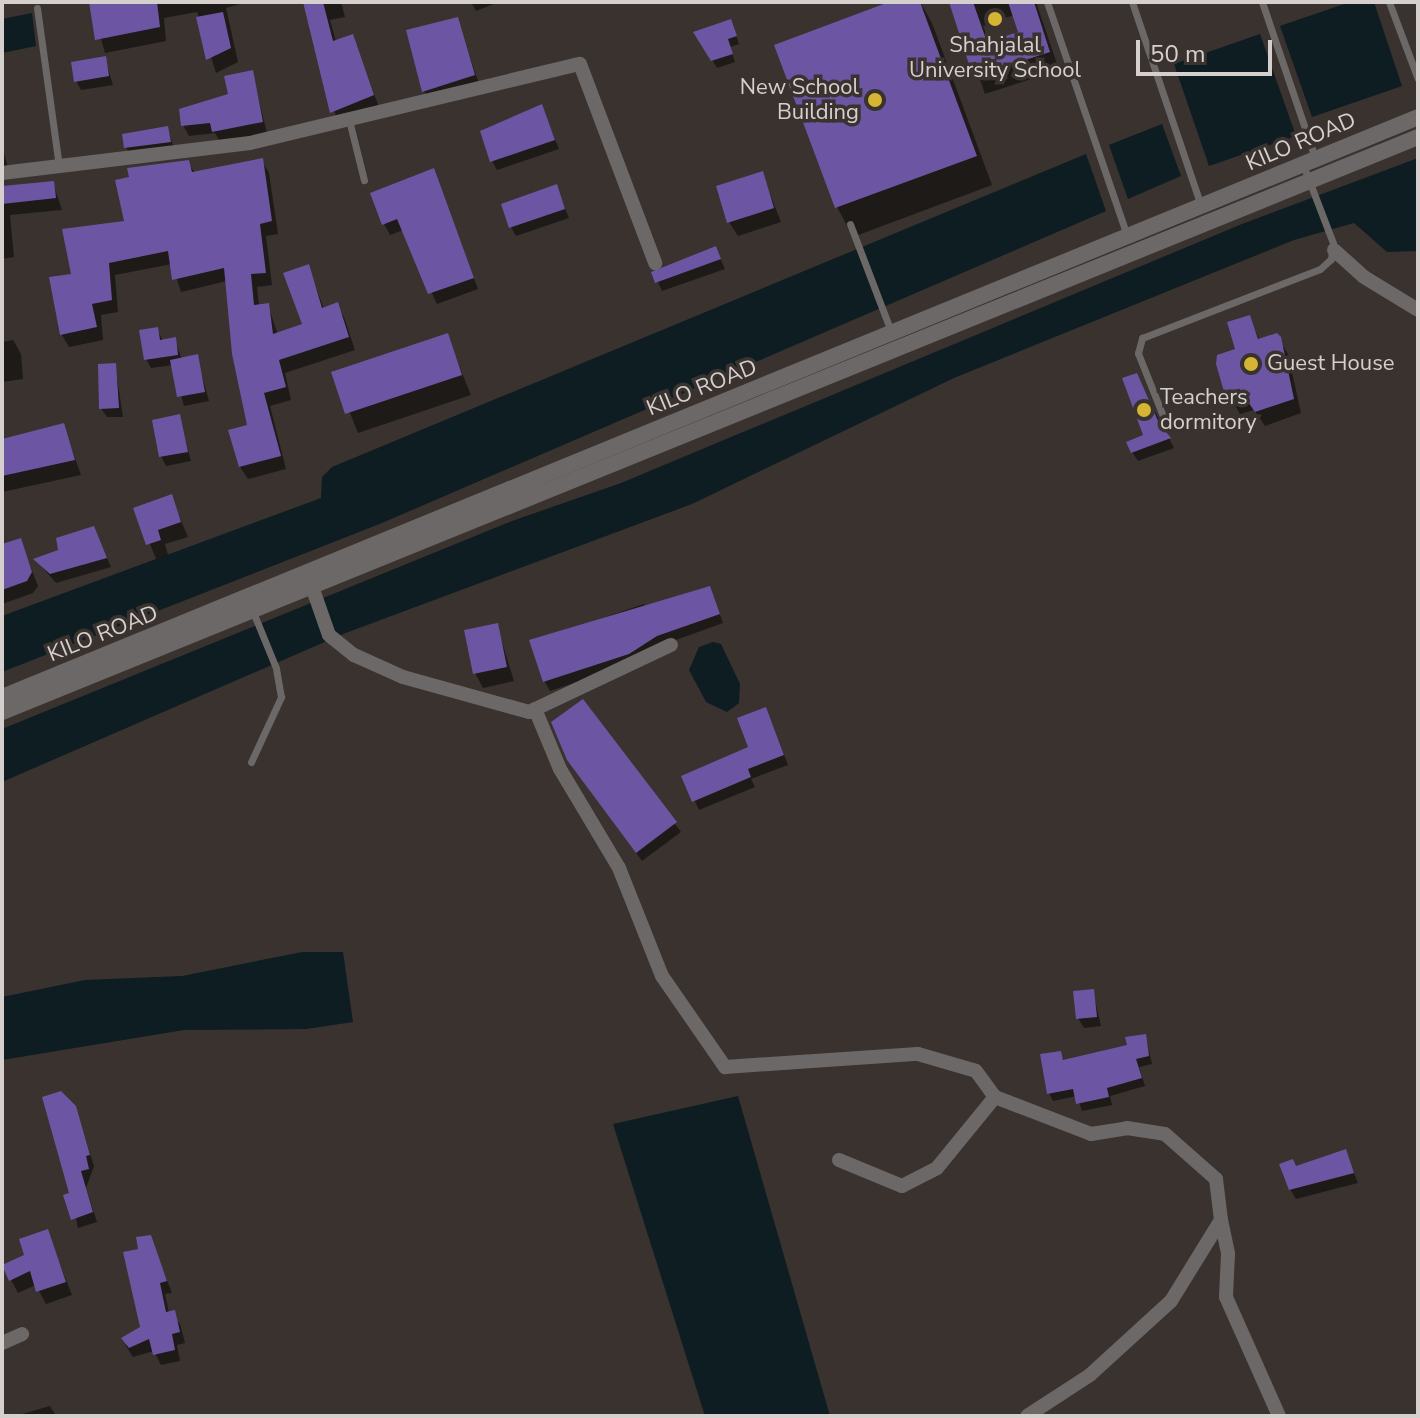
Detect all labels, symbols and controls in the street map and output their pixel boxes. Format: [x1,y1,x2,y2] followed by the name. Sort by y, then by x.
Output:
[986,10,1004,28] marker: Shahjalal University School
[1140,24,1276,74] scale bar
[909,32,1081,84] place label: Shahjalal University School
[1150,38,1206,70] text: 50 m
[740,74,859,126] place label: New School Building
[866,91,884,109] marker: New School Building
[1242,107,1360,177] street label: KILO ROAD
[1267,351,1394,377] place label: Guest House
[643,354,761,422] street label: KILO ROAD
[1242,355,1260,373] marker: Guest House
[1160,384,1257,436] place label: Teachers dormitory
[1135,401,1153,419] marker: Teachers dormitory
[44,600,162,668] street label: KILO ROAD

